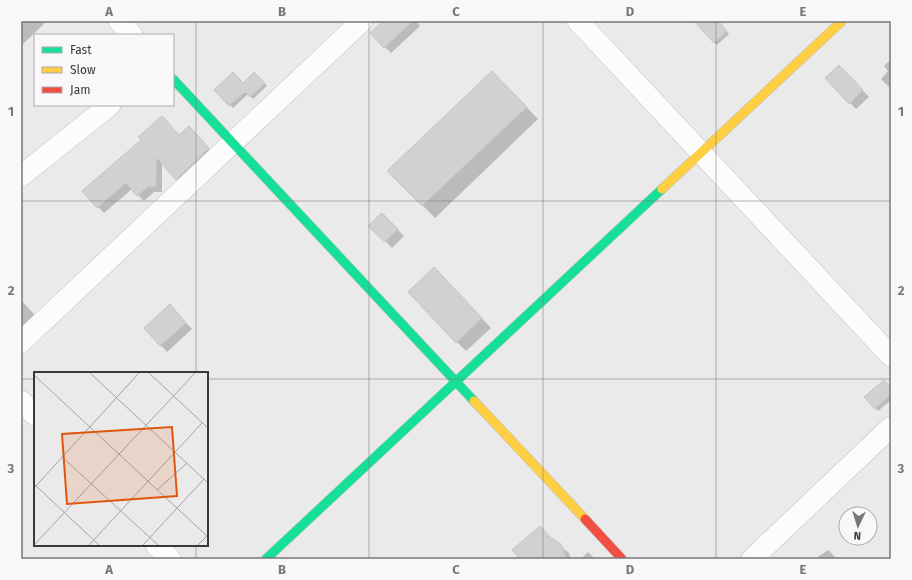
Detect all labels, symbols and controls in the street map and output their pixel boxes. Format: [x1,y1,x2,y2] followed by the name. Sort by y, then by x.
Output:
[104,4,113,19] text: A
[278,4,286,19] text: B
[452,4,460,19] text: C
[626,4,635,19] text: D
[800,4,807,19] text: E
[34,34,174,106] legend
[70,43,92,57] text: Fast
[70,63,96,77] text: Slow
[70,83,90,97] text: Jam
[8,104,14,119] text: 1
[898,104,904,119] text: 1
[8,283,15,298] text: 2
[898,283,905,298] text: 2
[34,372,208,546] inset map
[7,461,15,476] text: 3
[897,461,905,476] text: 3
[838,506,878,546] north arrow
[853,529,861,542] text: N
[104,562,113,577] text: A
[278,562,286,577] text: B
[452,562,460,577] text: C
[626,562,635,577] text: D
[800,562,807,577] text: E

